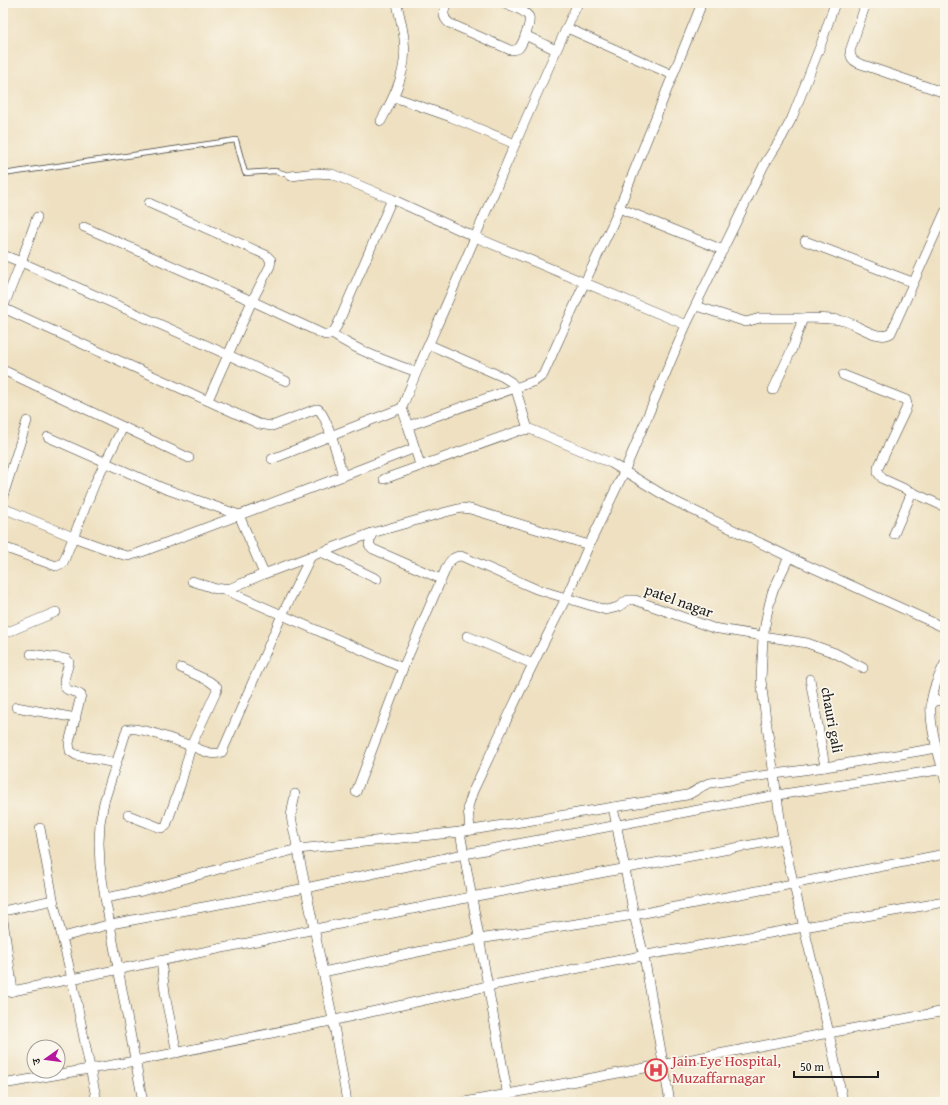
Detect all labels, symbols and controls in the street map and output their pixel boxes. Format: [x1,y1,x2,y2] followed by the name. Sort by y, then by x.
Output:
[642,578,716,623] street label: patel nagar
[816,685,849,755] street label: chauri gali
[26,1039,66,1079] north arrow
[670,1050,781,1088] place label: Jain Eye Hospital, Muzaffarnagar
[794,1053,878,1079] scale bar
[28,1055,45,1067] text: उ
[643,1057,669,1083] hospital icon: Jain Eye Hospital, Muzaffarnagar
[800,1058,824,1075] text: 50 m

